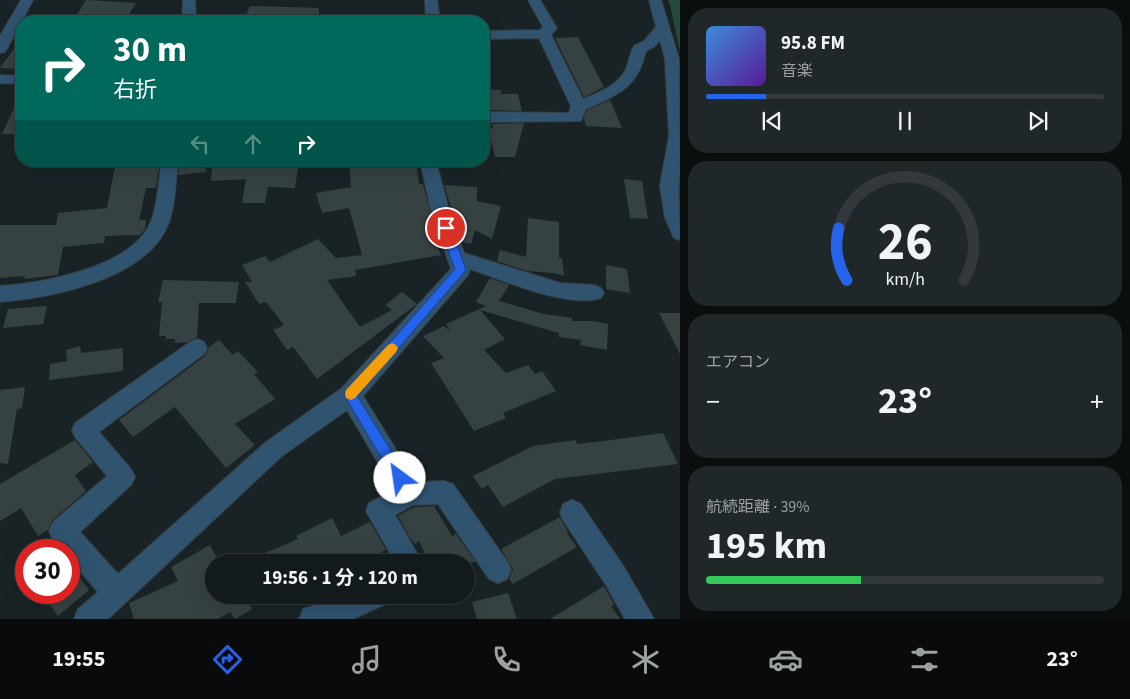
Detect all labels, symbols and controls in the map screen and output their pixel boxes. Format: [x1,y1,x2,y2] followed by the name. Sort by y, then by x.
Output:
[113,25,187,75] text: 30 m
[781,30,845,57] text: 95.8 FM
[30,35,95,100] icon: right
[781,60,813,82] text: 音楽
[113,74,157,106] text: 右折
[758,107,786,135] icon: previous
[891,107,919,135] icon: pause
[1024,107,1052,135] icon: next
[186,130,214,158] icon: left
[239,130,267,158] icon: ahead
[292,130,320,158] icon: right
[878,206,932,280] text: 26
[425,207,467,249] pin
[432,214,460,242] icon: arrive
[885,267,925,292] text: km/h
[706,351,770,373] text: エアコン
[878,374,932,428] text: 23°
[706,382,720,422] text: −
[1090,382,1104,422] text: +
[373,451,425,503] position arrow
[706,496,809,518] text: 航続距離 · 39%
[706,519,827,573] text: 195 km
[15,539,80,604] speed limit sign: 30
[262,565,418,592] text: 19:56 · 1 分 · 120 m
[210,642,245,677] icon: directions
[349,642,384,677] icon: music
[489,642,524,677] icon: phone
[628,642,663,677] icon: climate
[768,642,803,677] icon: car
[907,642,942,677] icon: filters
[52,643,105,675] text: 19:55
[1046,643,1078,675] text: 23°

